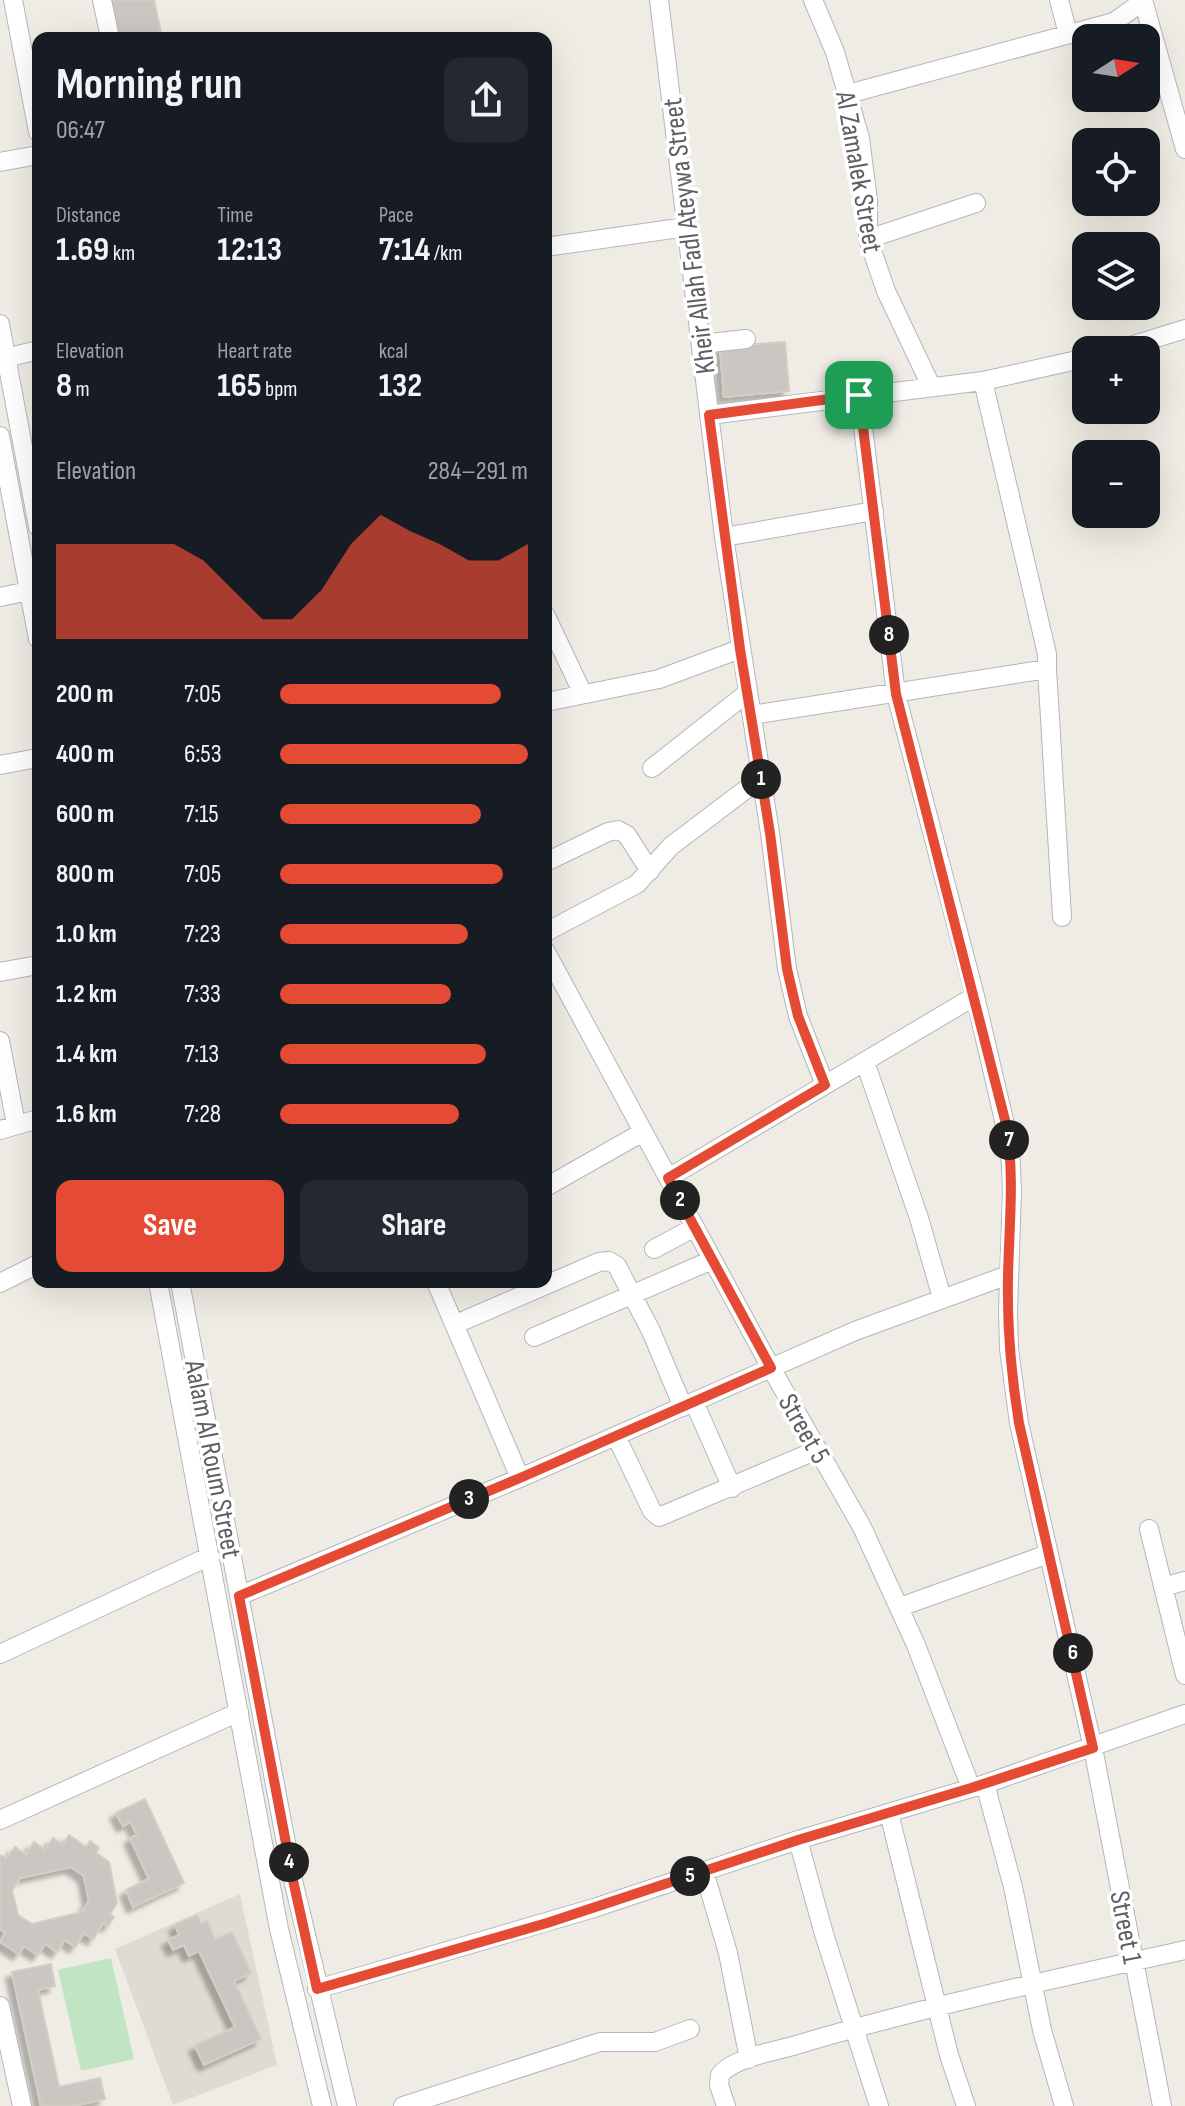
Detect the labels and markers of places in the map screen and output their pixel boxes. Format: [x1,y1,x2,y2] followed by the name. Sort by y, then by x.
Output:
[825,361,893,429] pin
[869,615,909,655] pin: 8
[741,759,781,799] pin: 1
[989,1120,1029,1160] pin: 7
[660,1180,700,1220] pin: 2
[449,1479,489,1519] pin: 3
[1053,1633,1093,1673] pin: 6
[269,1842,309,1882] pin: 4
[670,1856,710,1896] pin: 5

